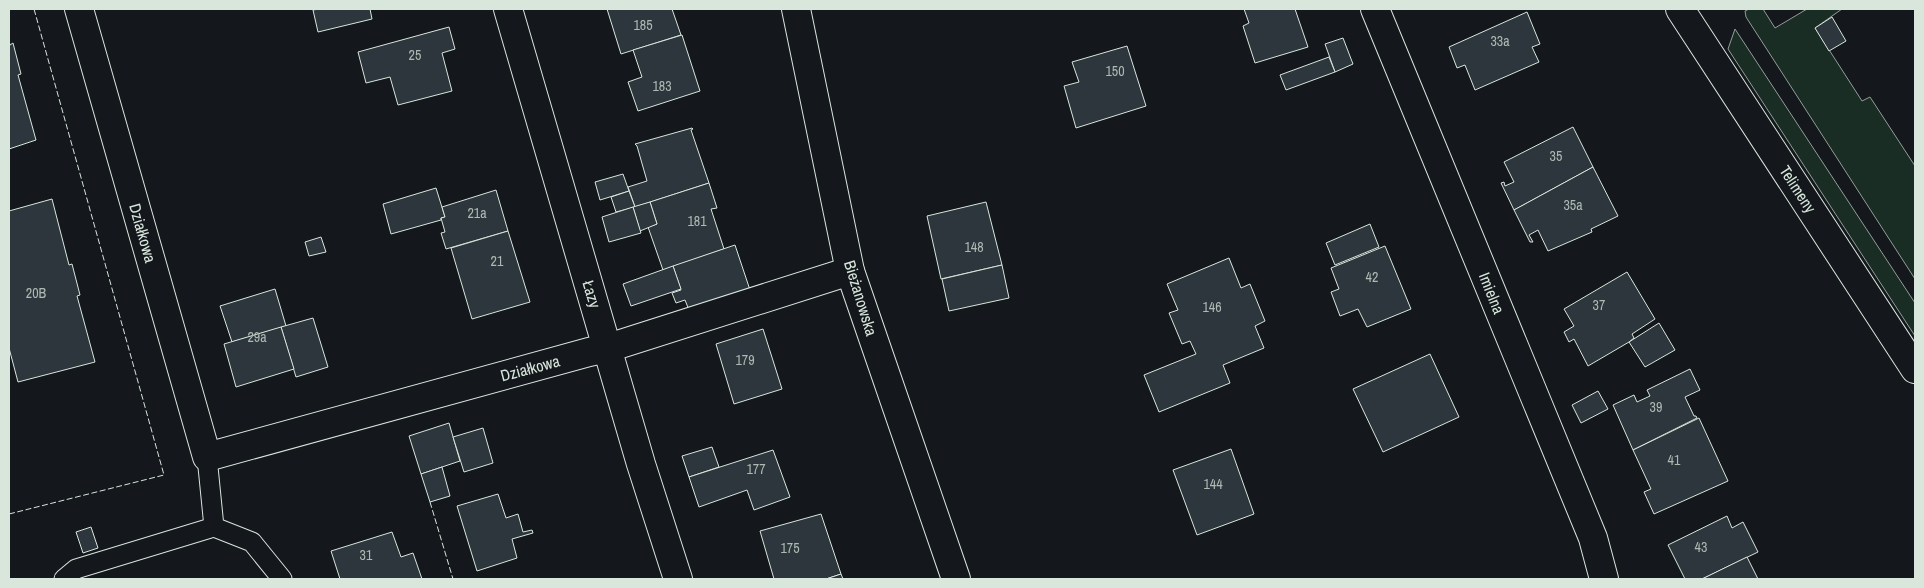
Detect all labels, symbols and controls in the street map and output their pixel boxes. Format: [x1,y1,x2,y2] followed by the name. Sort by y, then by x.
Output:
[633,16,653,34] house number: 185
[1490,32,1510,50] house number: 33a
[409,46,421,64] house number: 25
[1105,62,1125,80] house number: 150
[652,77,672,95] house number: 183
[1550,147,1562,165] house number: 35
[1774,161,1822,217] street label: Telimeny
[1563,196,1583,214] house number: 35a
[124,201,162,266] street label: Działkowa
[467,204,487,222] house number: 21a
[687,212,707,230] house number: 181
[964,238,984,256] house number: 148
[491,252,504,270] house number: 21
[839,257,883,339] street label: Bieżanowska
[1366,268,1378,286] house number: 42
[1474,269,1511,318] street label: Imielna
[577,278,607,311] street label: Łazy
[26,284,47,302] house number: 20B
[1593,296,1605,314] house number: 37
[1202,298,1222,316] house number: 146
[247,328,267,346] house number: 29a
[498,349,563,386] street label: Działkowa
[735,351,755,369] house number: 179
[1650,398,1662,416] house number: 39
[1668,451,1681,469] house number: 41
[746,460,766,478] house number: 177
[1203,475,1223,493] house number: 144
[1695,538,1707,556] house number: 43
[780,539,800,557] house number: 175
[360,546,373,564] house number: 31

